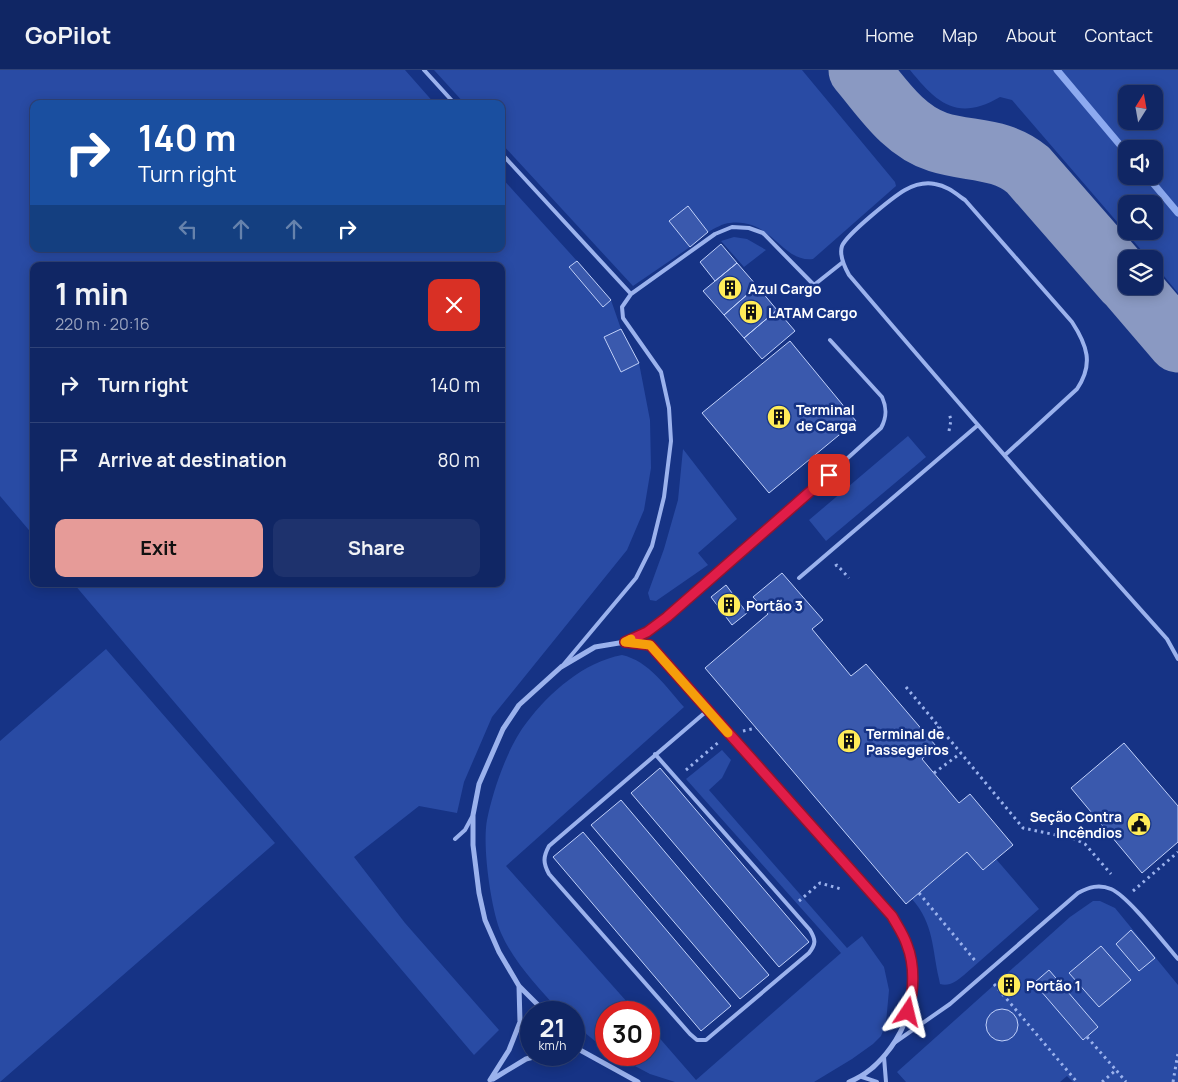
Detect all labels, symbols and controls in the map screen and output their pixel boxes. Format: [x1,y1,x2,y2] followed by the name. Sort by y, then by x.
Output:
[25,18,111,51] text: GoPilot
[865,23,914,47] text: Home
[942,23,978,47] text: Map
[1006,23,1056,47] text: About
[1084,23,1153,47] text: Contact
[1118,85,1162,130] north arrow
[1118,85,1163,295] map controls
[138,114,236,162] text: 140 m
[55,120,120,185] icon: right
[1118,140,1163,185] button: sound
[138,159,236,189] text: Turn right
[1118,195,1163,240] button: search
[174,215,202,243] icon: left
[227,215,255,243] icon: ahead
[280,215,308,243] icon: ahead
[333,215,361,243] icon: right
[1118,250,1163,295] button: layers
[55,273,128,314] text: 1 min
[717,275,743,301] building icon: Azul Cargo
[428,279,480,331] button: close
[748,279,822,298] place label: Azul Cargo
[738,299,764,325] building icon: LATAM Cargo
[768,303,858,322] place label: LATAM Cargo
[55,313,150,335] text: 220 m · 20:16
[55,371,83,399] icon: right
[98,372,188,398] text: Turn right
[430,372,480,398] text: 140 m
[796,400,856,435] place label: Terminal de Carga
[766,404,792,430] building icon: Terminal de Carga
[55,446,83,474] icon: arrive
[98,447,287,473] text: Arrive at destination
[437,447,480,473] text: 80 m
[808,454,850,496] pin
[815,461,843,489] icon: arrive
[55,519,263,577] button: Exit
[273,519,480,577] button: Share
[716,592,742,618] building icon: Portão 3
[746,596,803,615] place label: Portão 3
[866,724,949,759] place label: Terminal de Passegeiros
[836,728,862,754] building icon: Terminal de Passegeiros
[1030,807,1122,842] place label: Seção Contra Incêndios
[1126,811,1152,837] public building icon: Seção Contra Incêndios
[996,972,1022,998] building icon: Portão 1
[1026,976,1081,995] place label: Portão 1
[881,985,933,1037] position arrow
[595,1001,660,1066] speed limit sign: 30
[540,1010,565,1045] text: 21
[539,1037,566,1054] text: km/h

